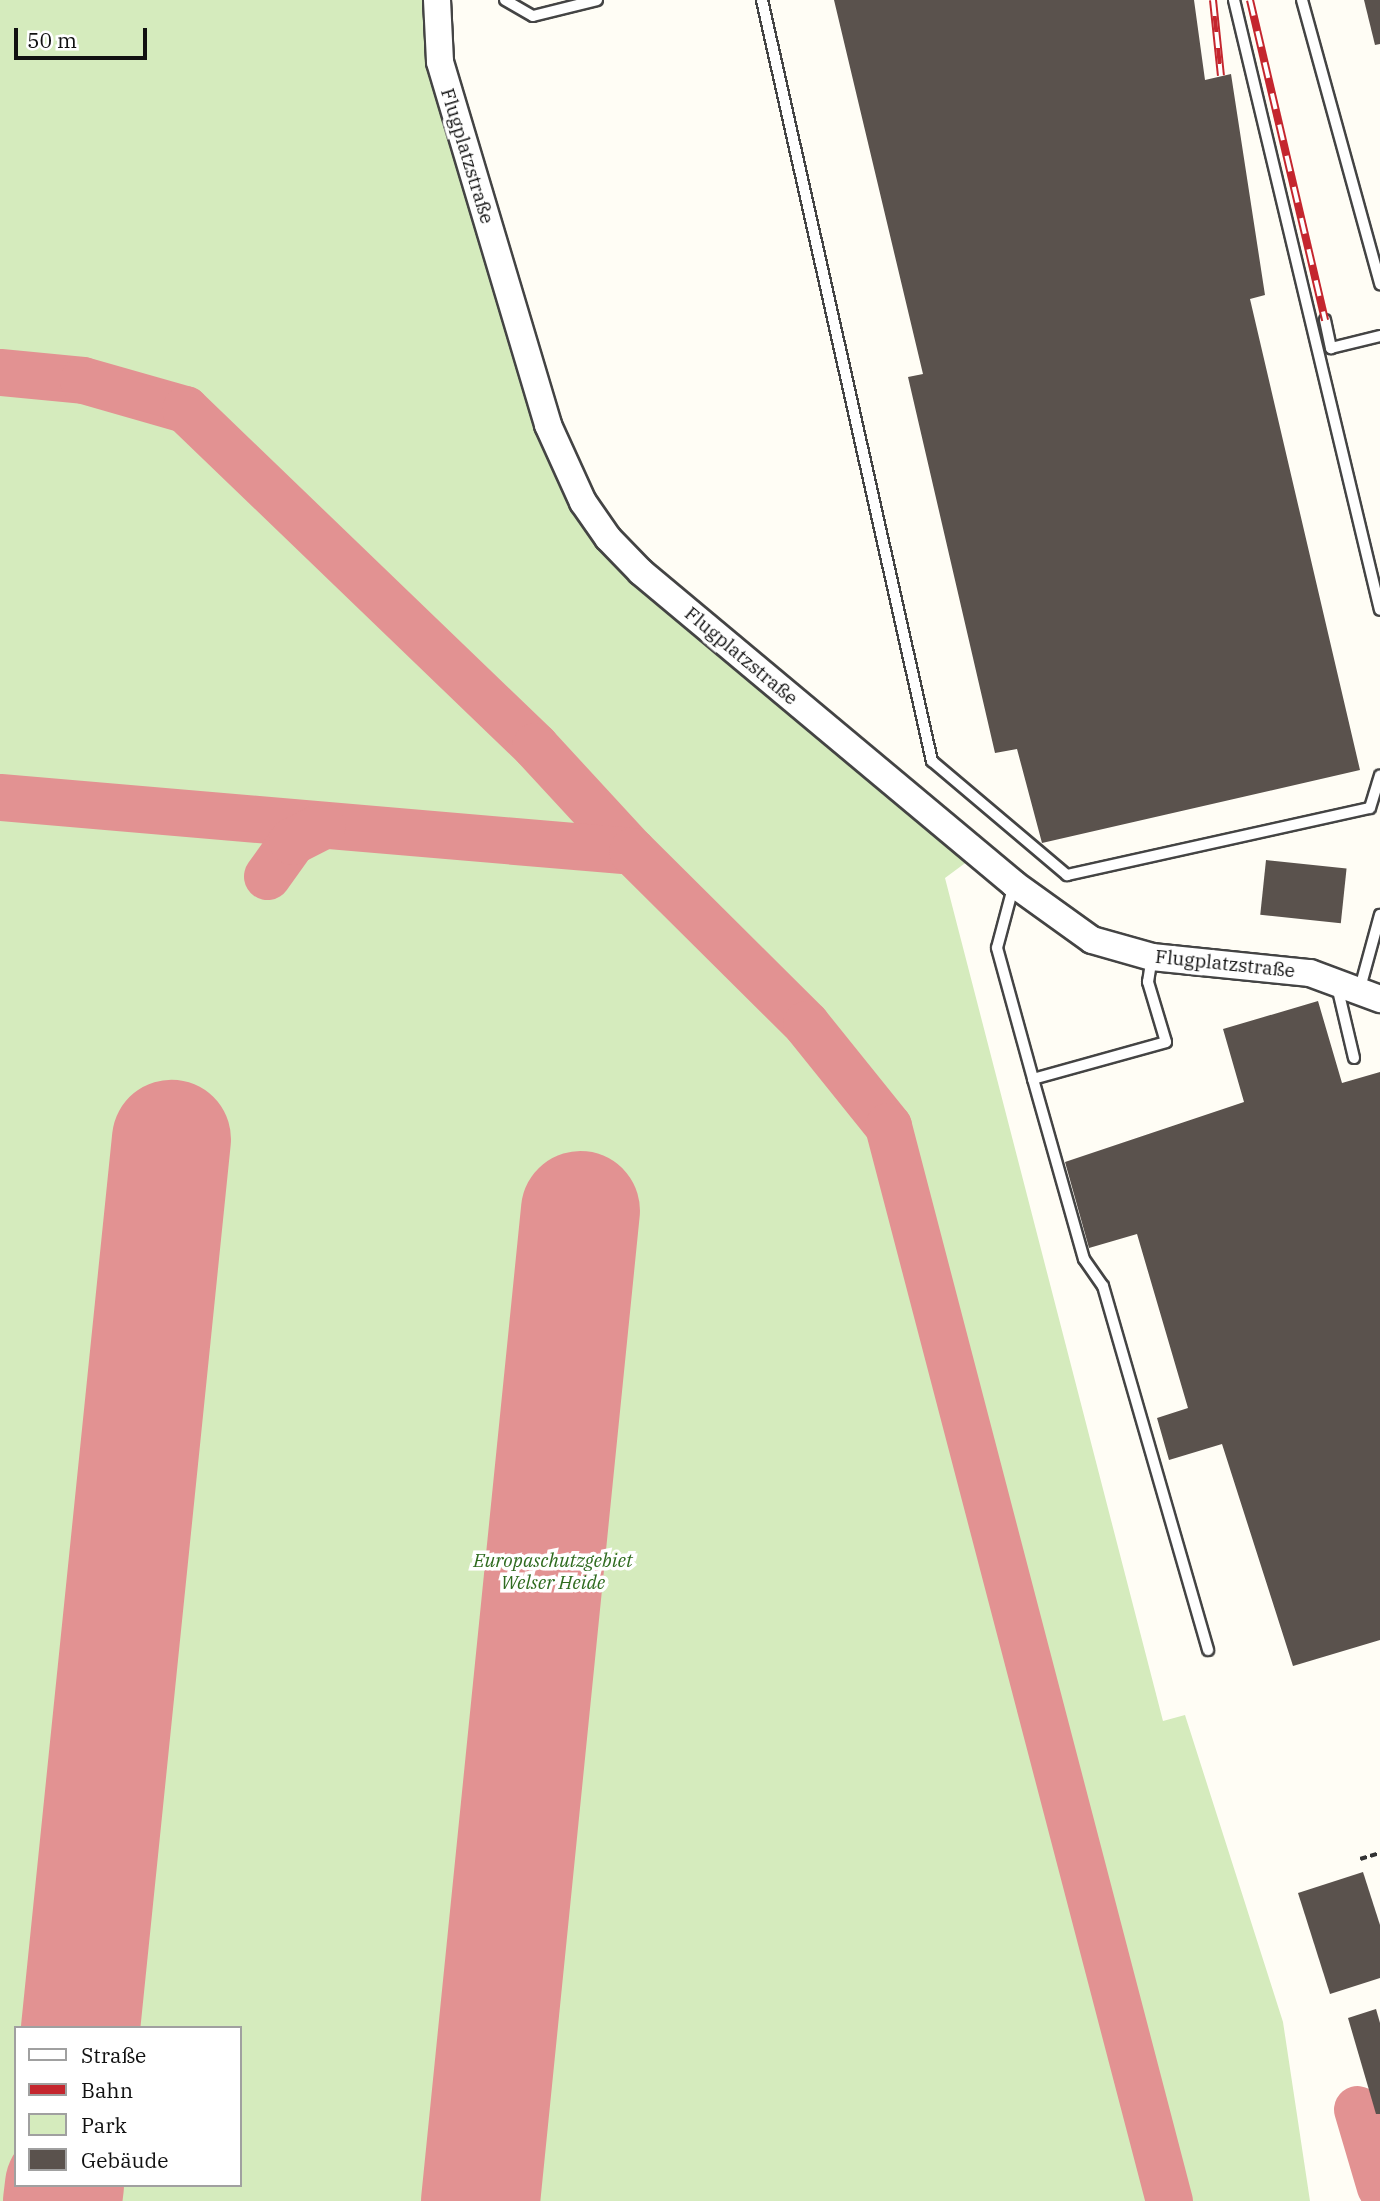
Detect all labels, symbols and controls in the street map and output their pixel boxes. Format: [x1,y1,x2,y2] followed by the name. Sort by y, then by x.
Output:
[18,14,150,58] scale bar
[27,26,77,54] text: 50 m
[436,86,498,226] street label: Flugplatzstraße
[680,602,802,710] street label: Flugplatzstraße
[1154,945,1296,983] street label: Flugplatzstraße
[473,1550,633,1594] park label: Europaschutzgebiet Welser Heide
[14,2026,242,2187] legend
[81,2041,146,2069] text: Straße
[81,2076,133,2104] text: Bahn
[81,2111,127,2139] text: Park
[81,2146,169,2174] text: Gebäude

